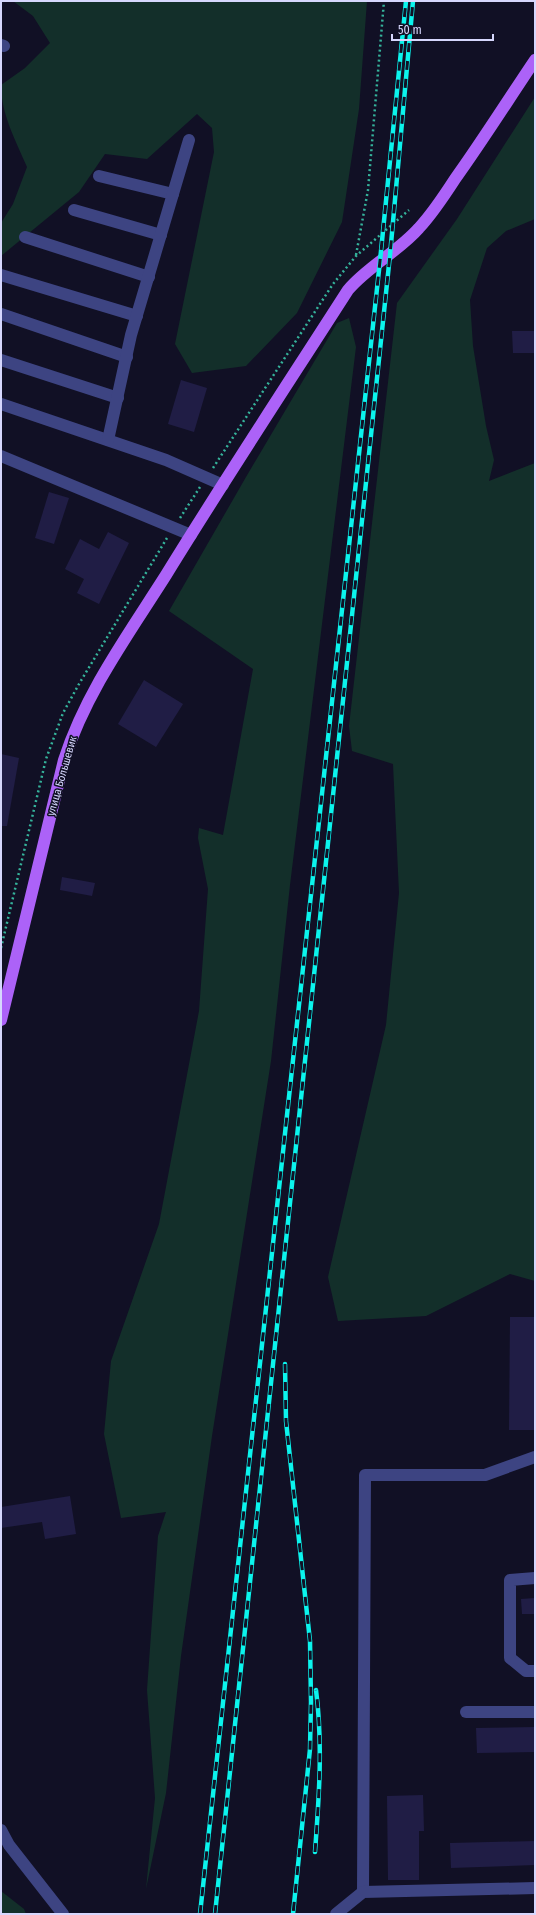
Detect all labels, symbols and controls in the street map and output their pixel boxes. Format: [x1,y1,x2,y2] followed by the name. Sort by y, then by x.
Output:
[392,16,493,42] scale bar
[398,23,422,37] text: 50 m
[44,734,80,817] street label: улица Большевик

